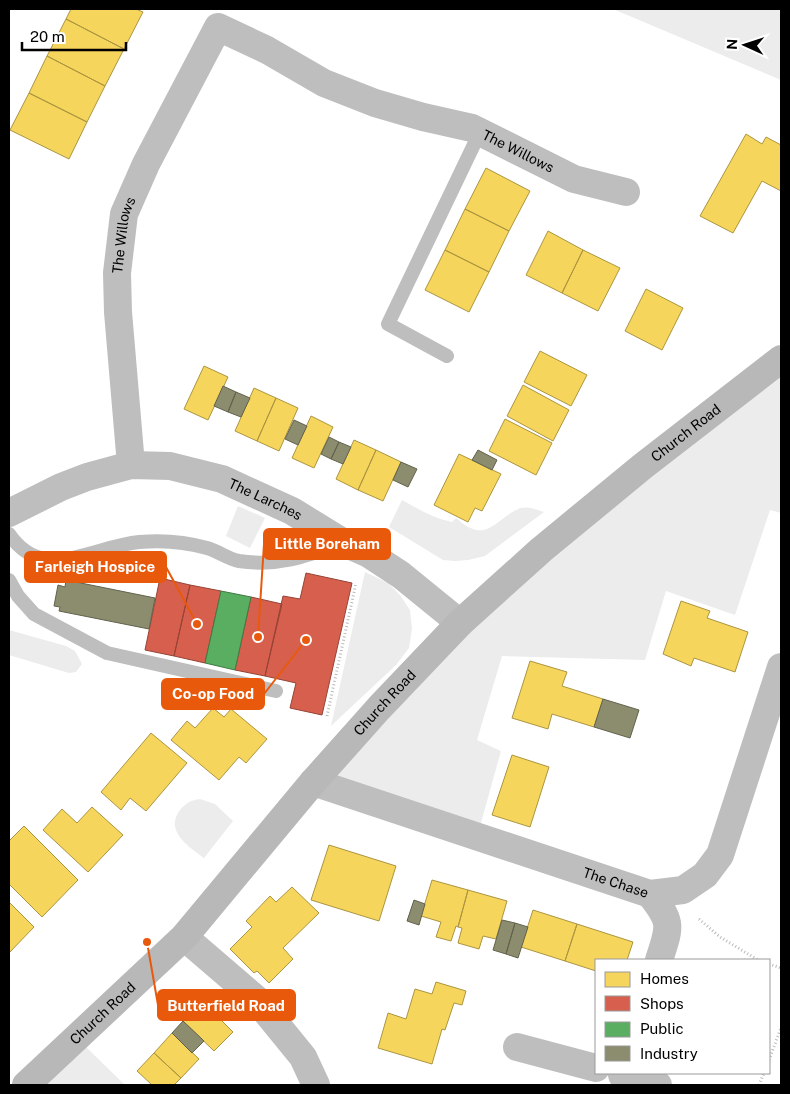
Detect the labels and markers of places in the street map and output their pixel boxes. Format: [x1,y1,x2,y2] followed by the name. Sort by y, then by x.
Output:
[264,529,390,559] callout: Little Boreham
[25,552,166,582] callout: Farleigh Hospice
[162,679,264,709] callout: Co-op Food
[158,990,295,1020] callout: Butterfield Road

